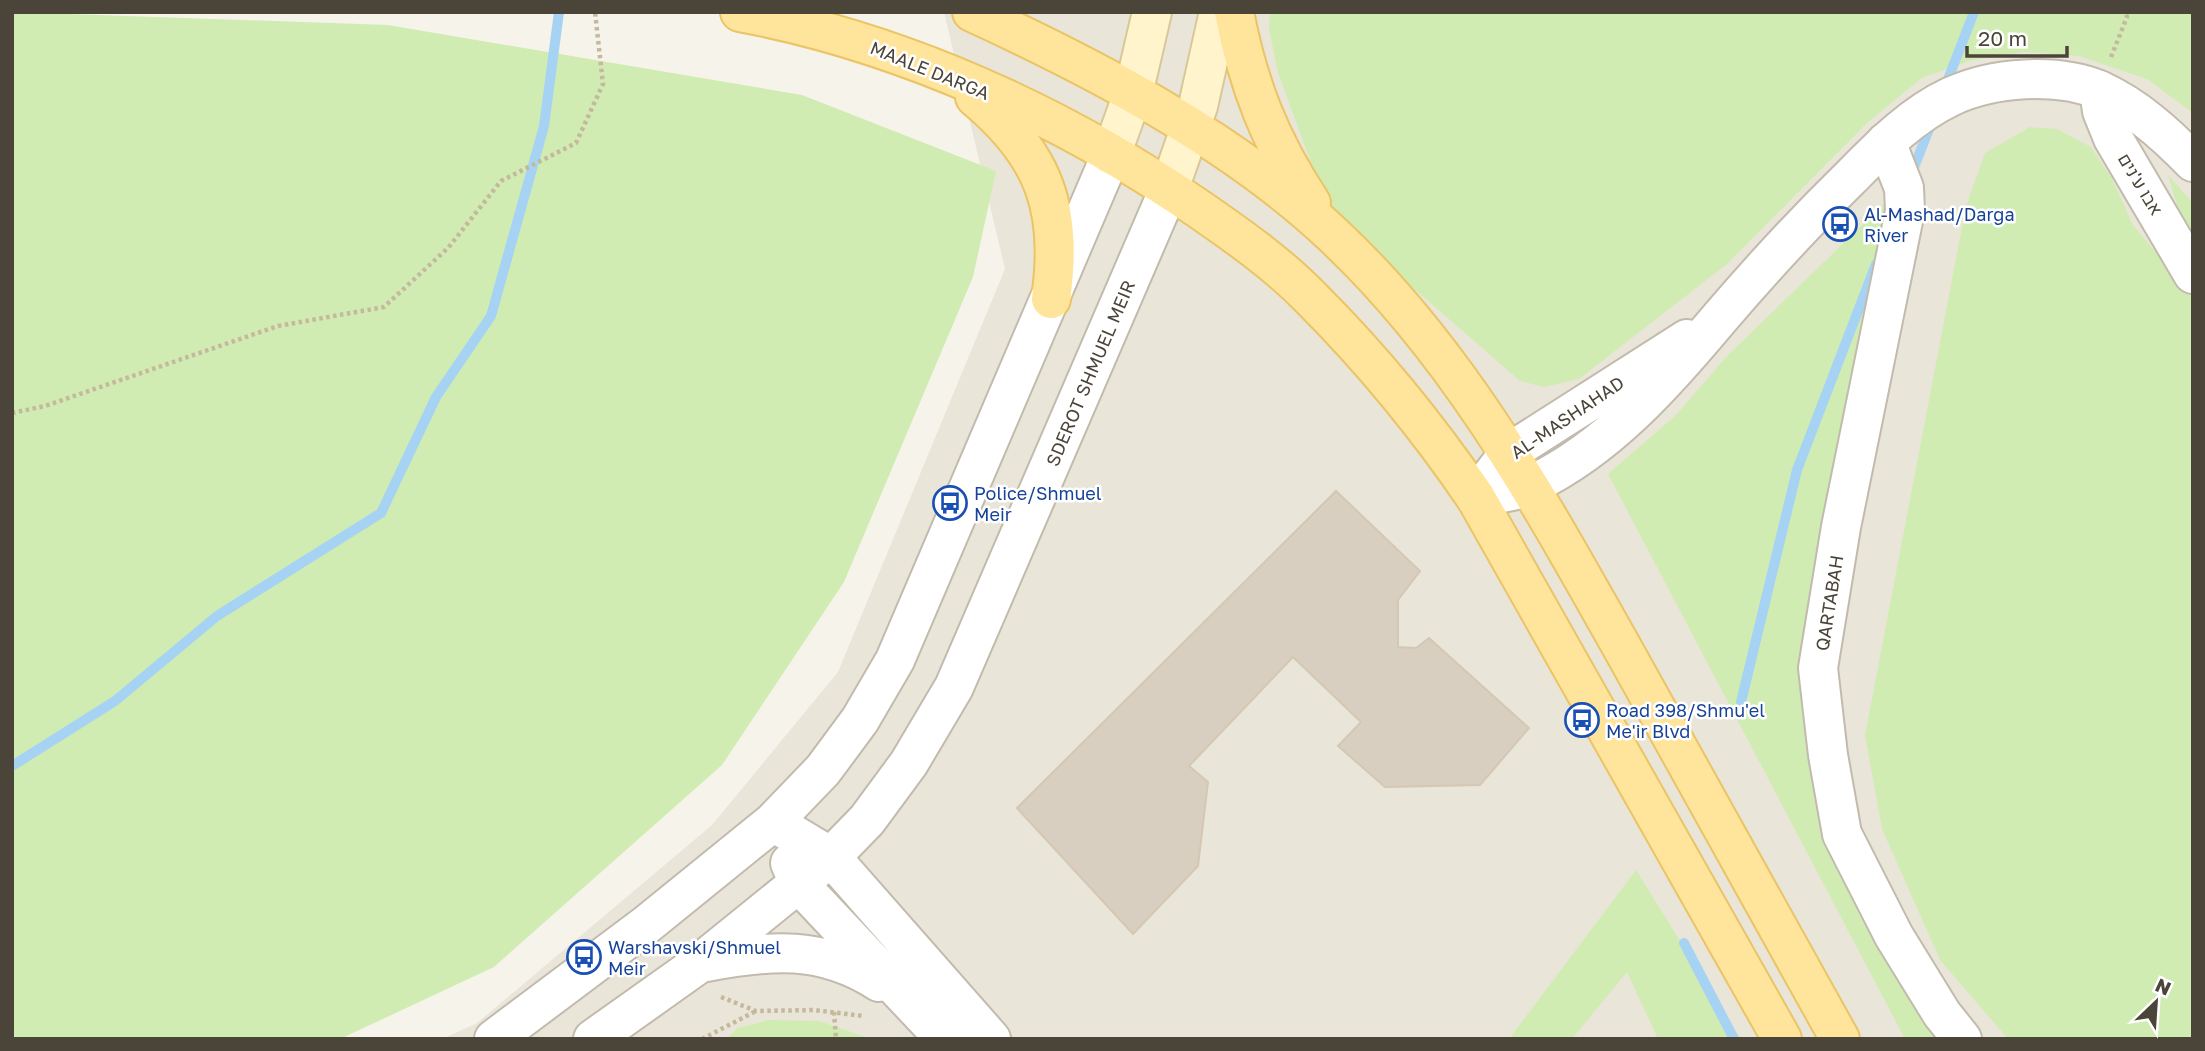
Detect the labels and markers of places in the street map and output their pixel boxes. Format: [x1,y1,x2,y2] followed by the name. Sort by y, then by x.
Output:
[1864,203,2015,246] place label: Al-Mashad/Darga River
[1821,205,1859,243] bus stop icon: Al-Mashad/Darga River
[974,482,1102,525] place label: Police/Shmuel Meir
[931,484,969,522] bus stop icon: Police/Shmuel Meir
[1606,699,1765,742] place label: Road 398/Shmu'el Me'ir Blvd
[1563,701,1601,739] bus stop icon: Road 398/Shmu'el Me'ir Blvd
[608,936,781,979] place label: Warshavski/Shmuel Meir
[565,938,603,976] bus stop icon: Warshavski/Shmuel Meir

